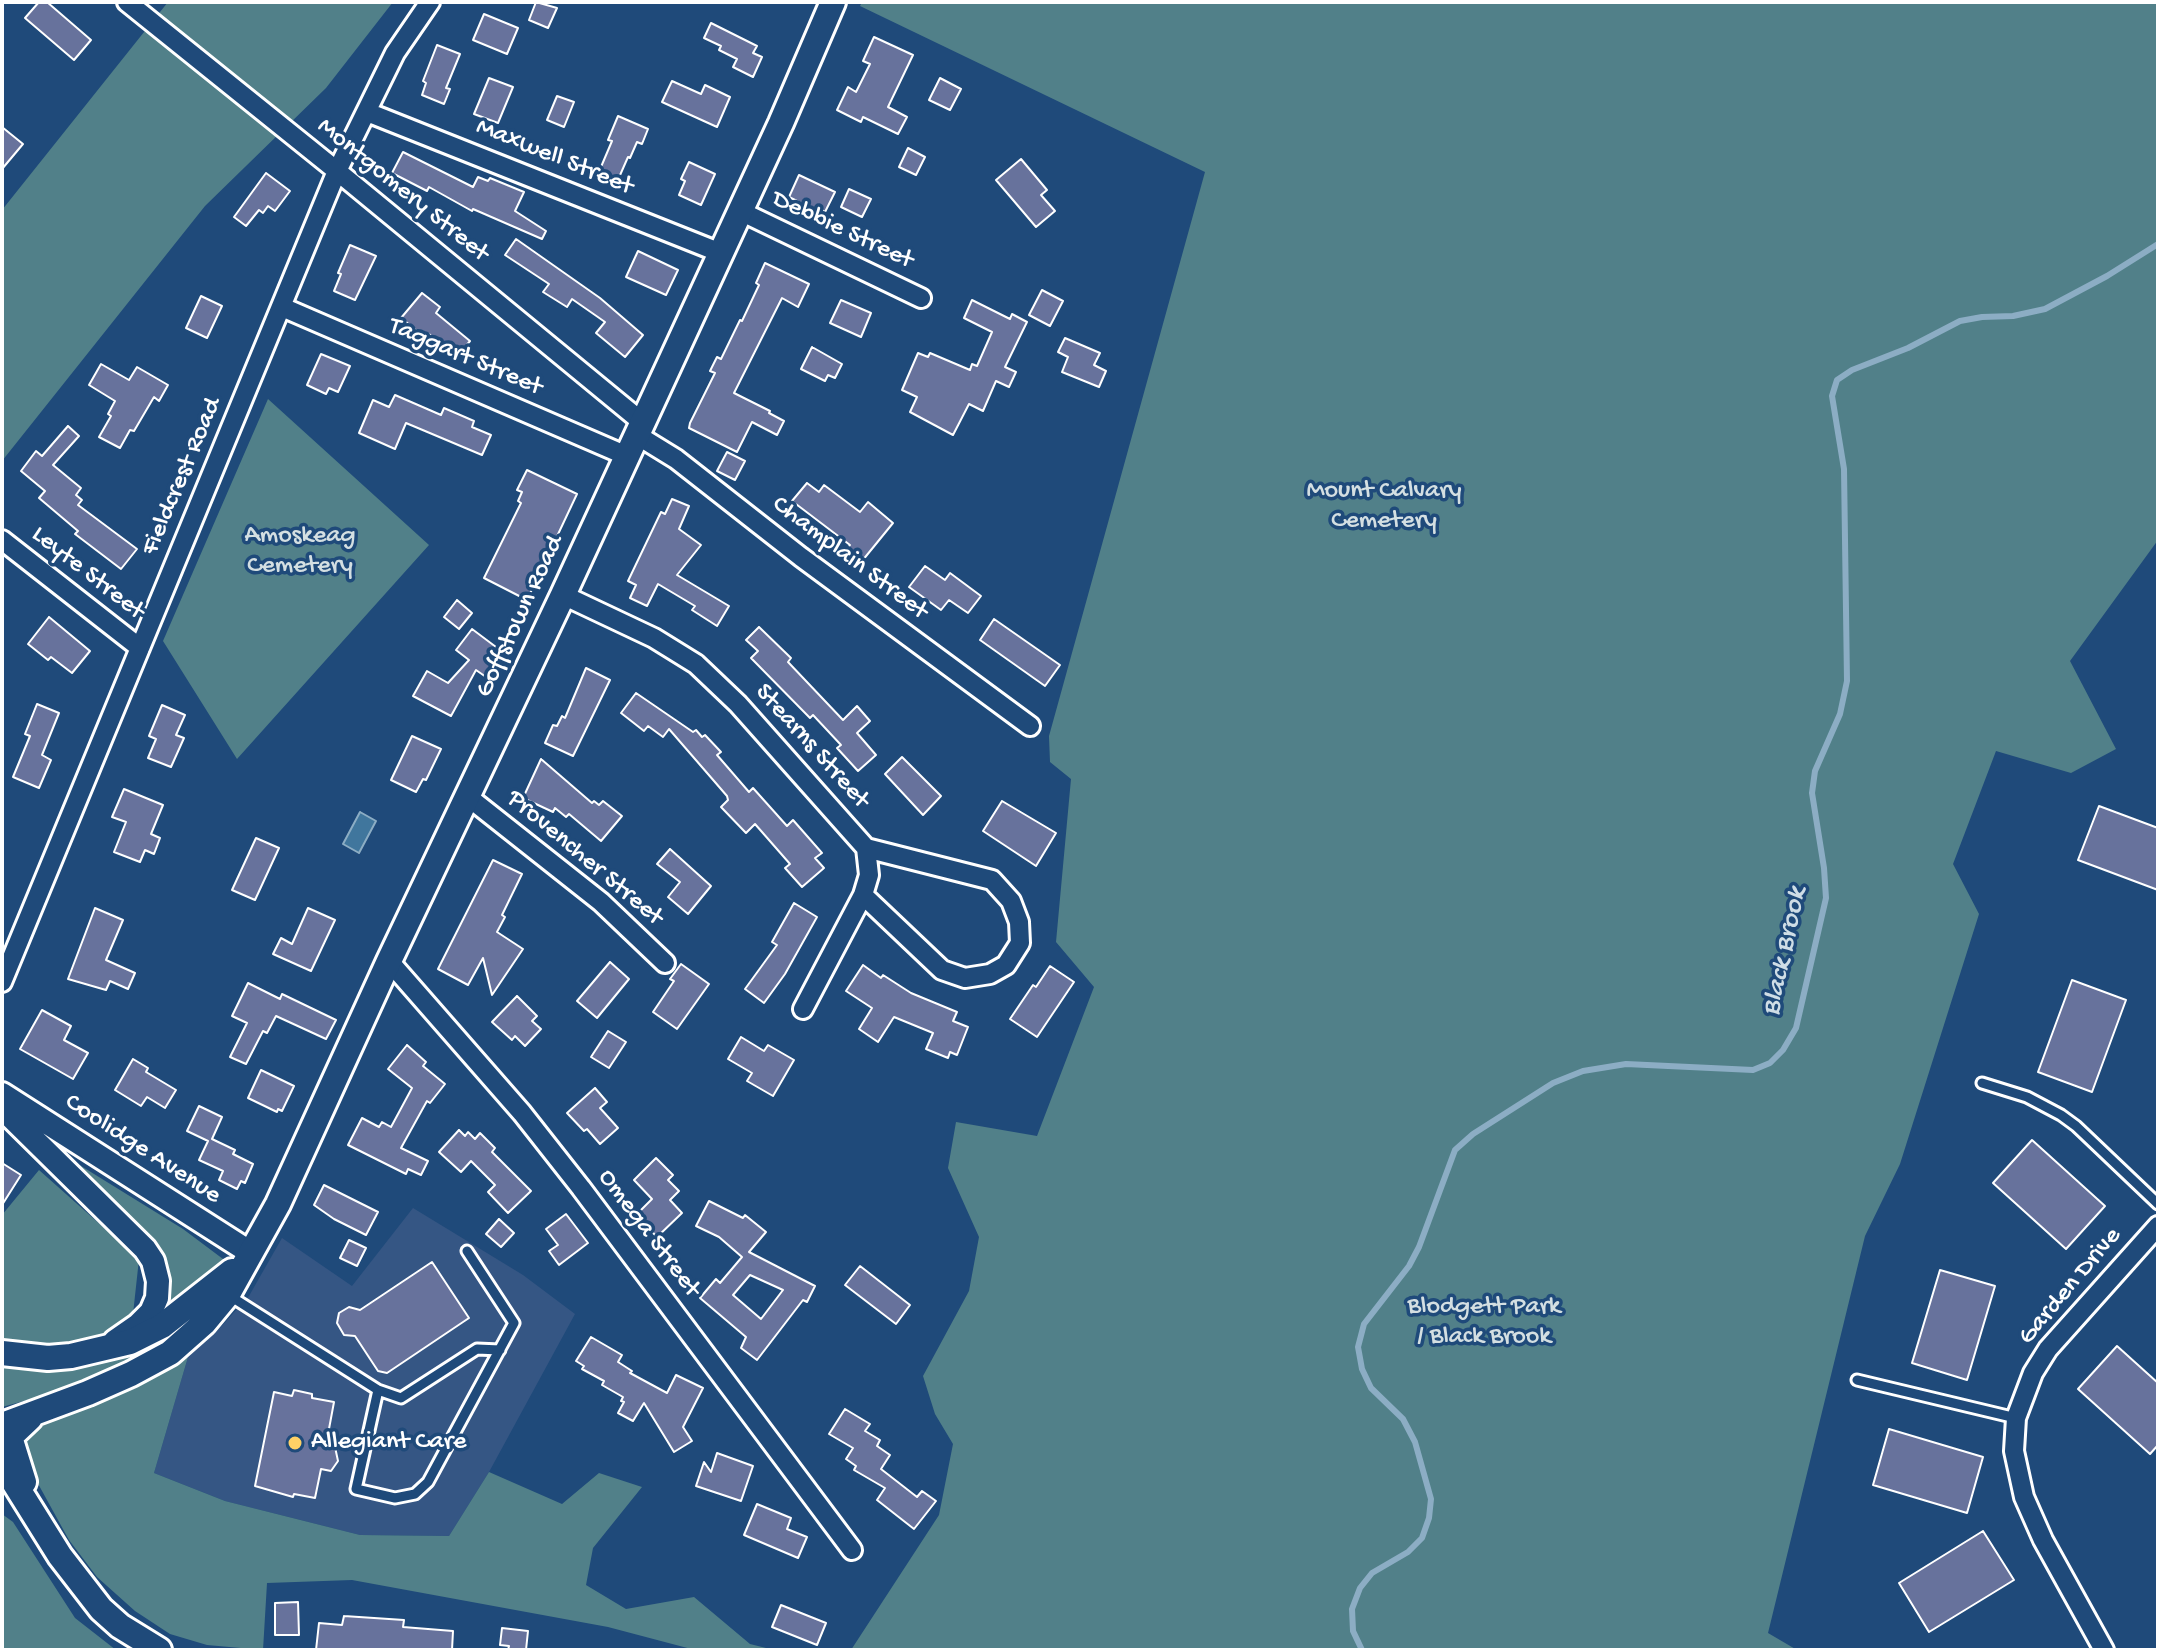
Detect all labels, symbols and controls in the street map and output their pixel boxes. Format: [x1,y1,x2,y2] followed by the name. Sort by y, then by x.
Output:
[310,112,494,270] street label: Montgomery Street
[471,112,637,204] street label: Maxwell Street
[766,185,918,277] street label: Debbie Street
[384,312,546,404] street label: Taggart Street
[136,394,230,560] street label: Fieldcrest Road
[1306,476,1462,538] park label: Mount Calvary Cemetery
[765,490,933,628] street label: Champlain Street
[24,520,150,628] street label: Leyte Street
[244,521,356,582] park label: Amoskeag Cemetery
[470,531,572,703] street label: Goffstown Road
[747,678,875,816] street label: Stearns Street
[499,784,669,934] street label: Provencher Street
[1756,885,1816,1019] water label: Black Brook
[58,1088,226,1212] street label: Coolidge Avenue
[590,1164,706,1304] street label: Omega Street
[2013,1222,2129,1352] street label: Garden Drive
[1408,1292,1560,1354] park label: Blodgett Park / Black Brook
[311,1427,466,1459] place label: Allegiant Care
[286,1434,304,1452] marker: Allegiant Care

